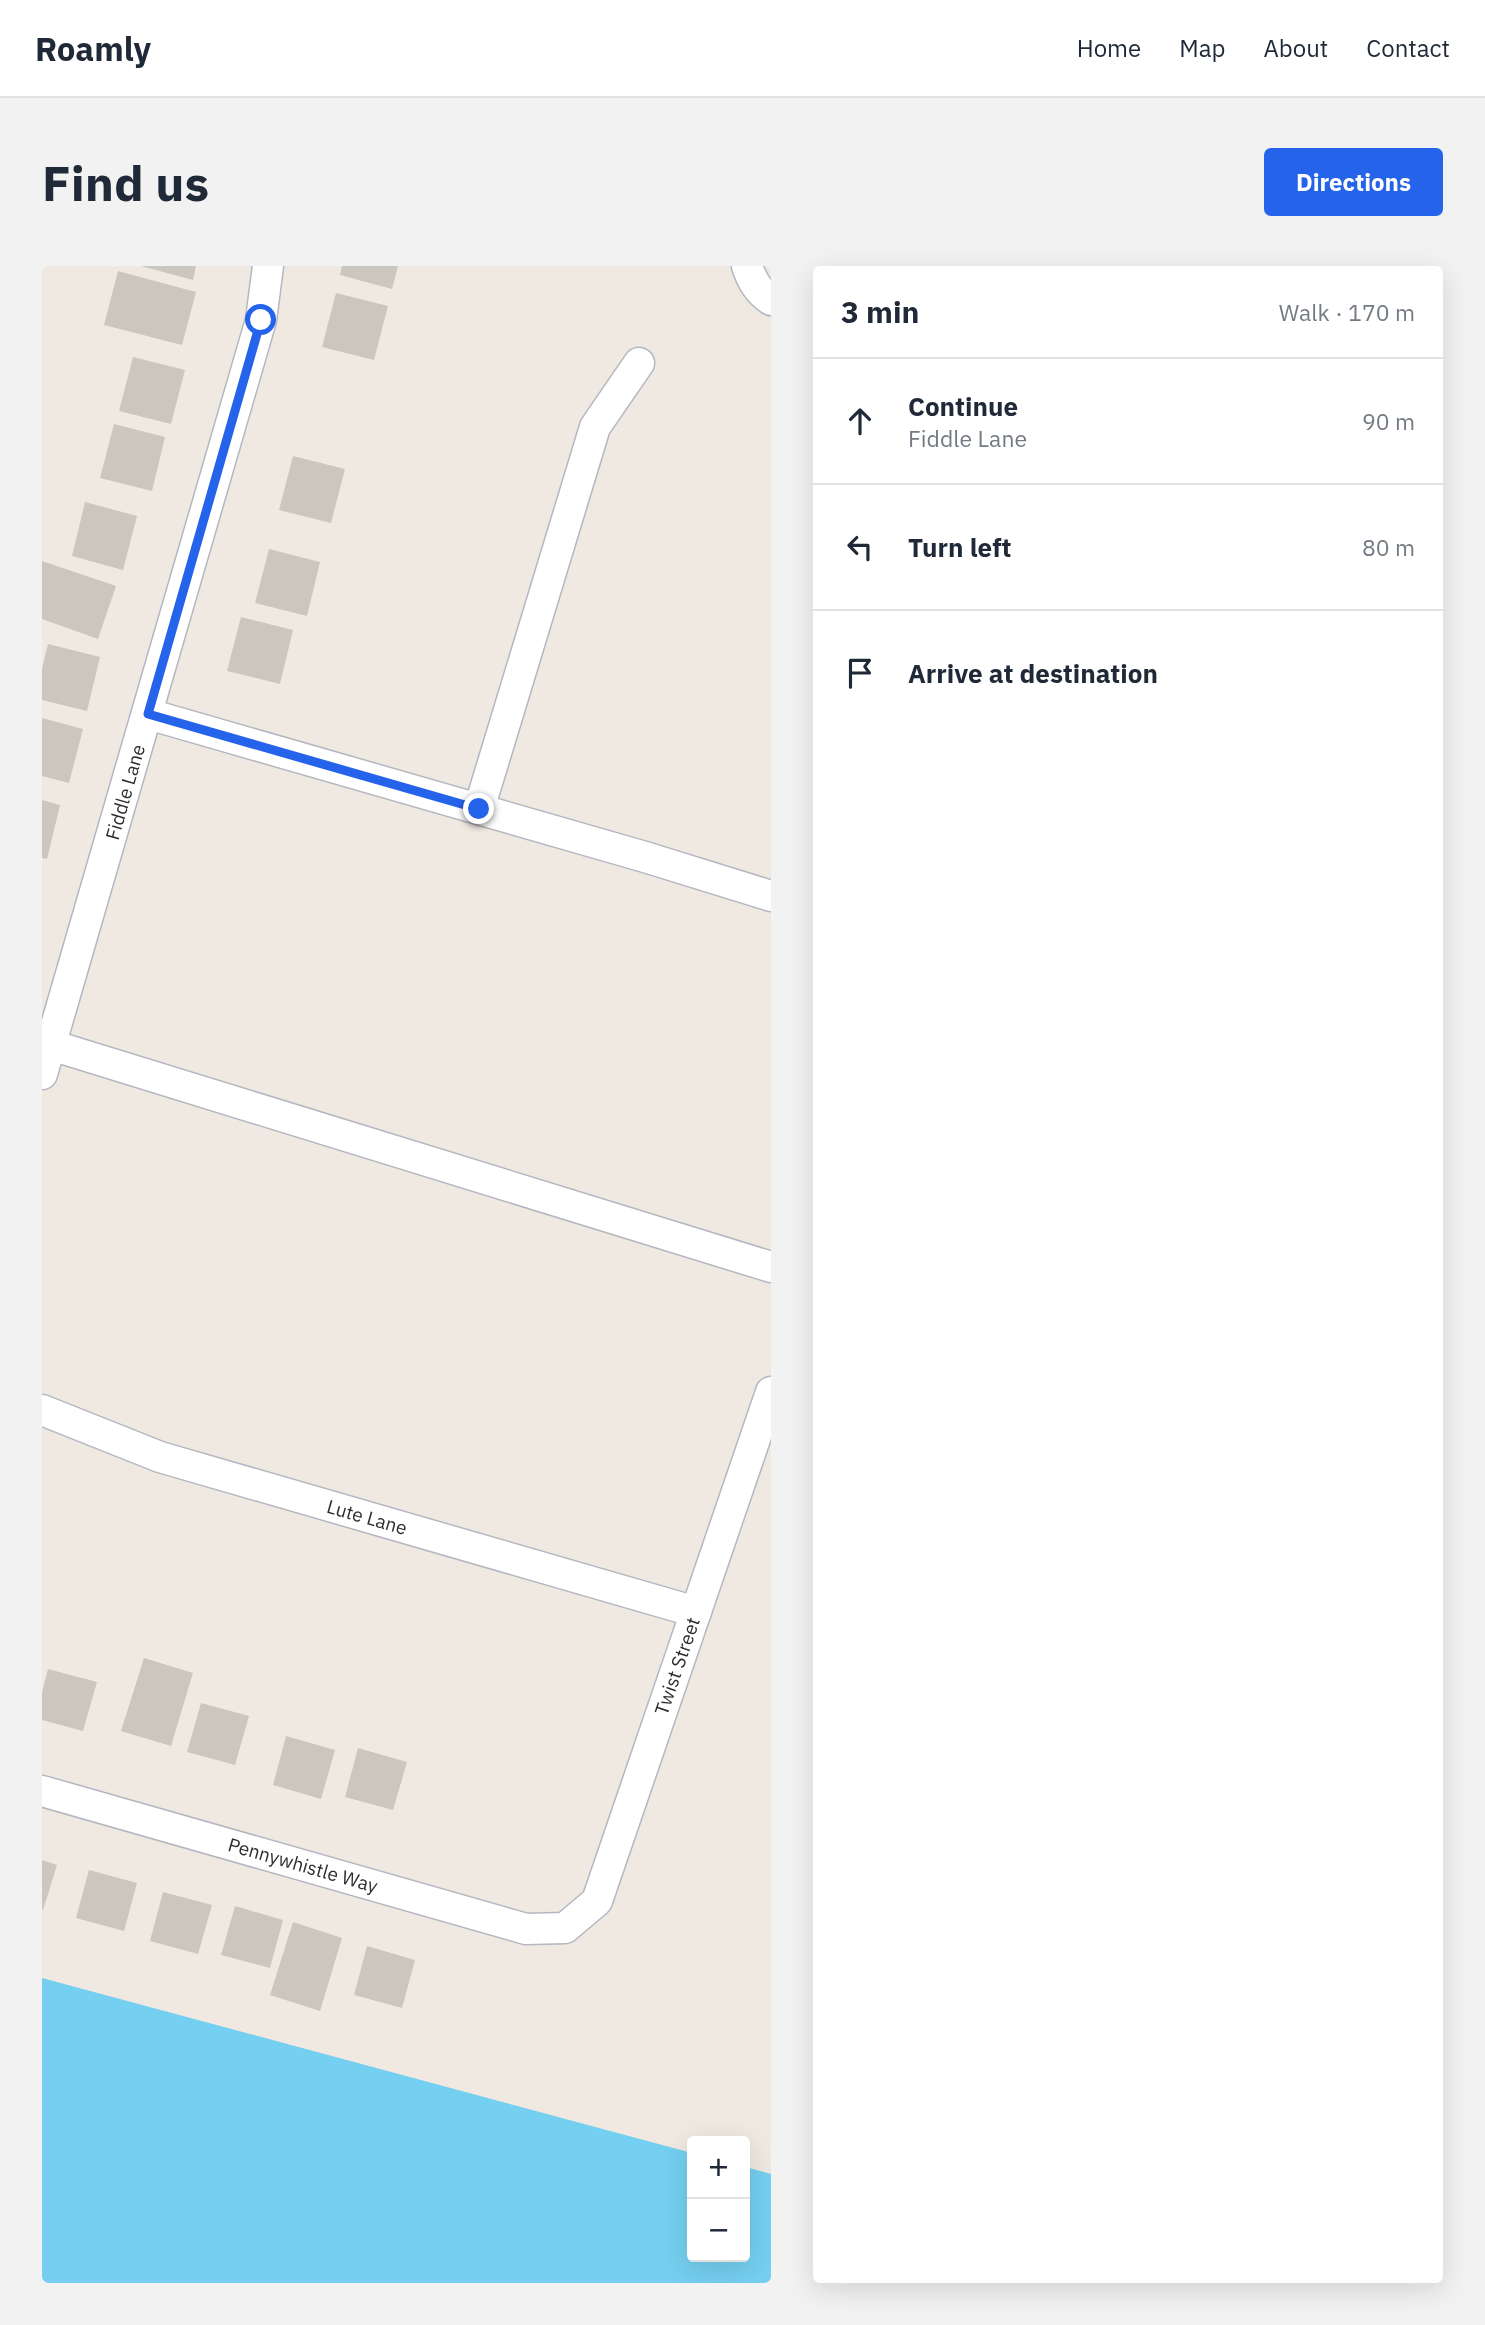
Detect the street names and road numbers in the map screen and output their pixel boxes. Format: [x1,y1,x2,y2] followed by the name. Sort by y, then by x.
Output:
[100,741,150,843] street label: Fiddle Lane
[324,1494,410,1540] street label: Lute Lane
[649,1614,705,1718] street label: Twist Street
[225,1832,381,1898] street label: Pennywhistle Way

